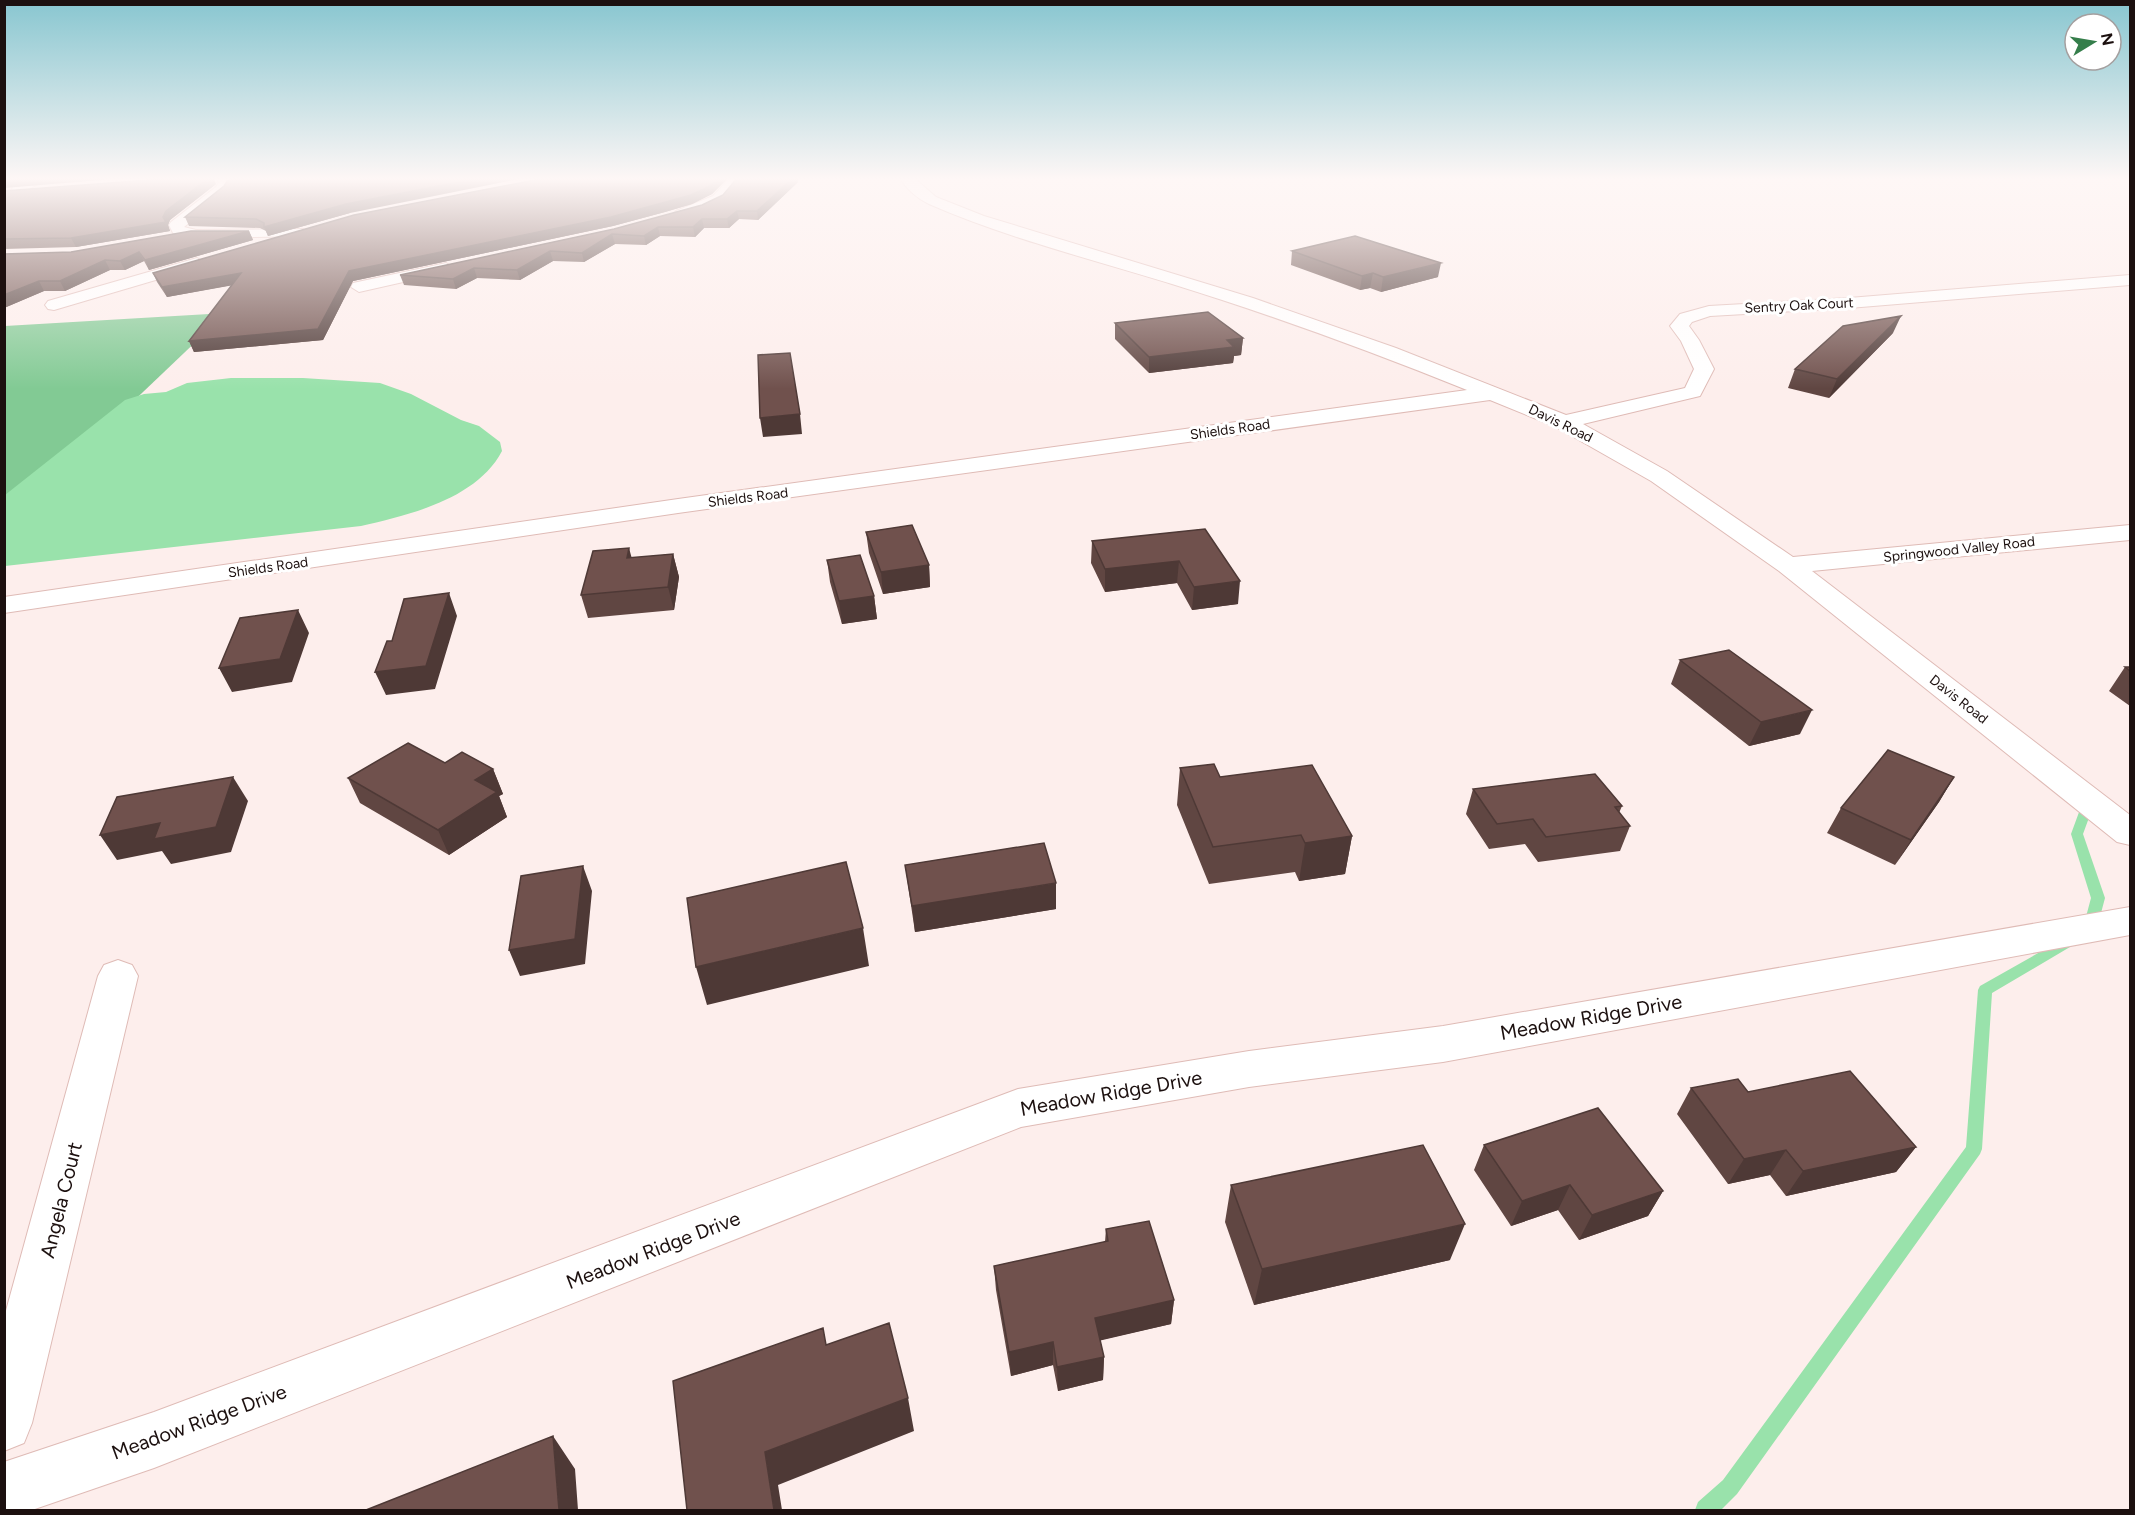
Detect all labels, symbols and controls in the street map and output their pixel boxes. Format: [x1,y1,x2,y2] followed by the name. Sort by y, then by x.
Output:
[2063,12,2123,72] north arrow
[2097,31,2118,47] text: N
[1744,294,1854,317] street label: Sentry Oak Court
[1526,401,1596,446] street label: Davis Road
[1189,415,1271,444] street label: Shields Road
[707,484,789,511] street label: Shields Road
[1882,533,2036,566] street label: Springwood Valley Road
[227,553,309,582] street label: Shields Road
[1926,671,1991,727] street label: Davis Road
[1498,989,1684,1045] street label: Meadow Ridge Drive
[1018,1065,1204,1121] street label: Meadow Ridge Drive
[35,1140,87,1260] street label: Angela Court
[563,1206,743,1294] street label: Meadow Ridge Drive
[108,1379,290,1465] street label: Meadow Ridge Drive

